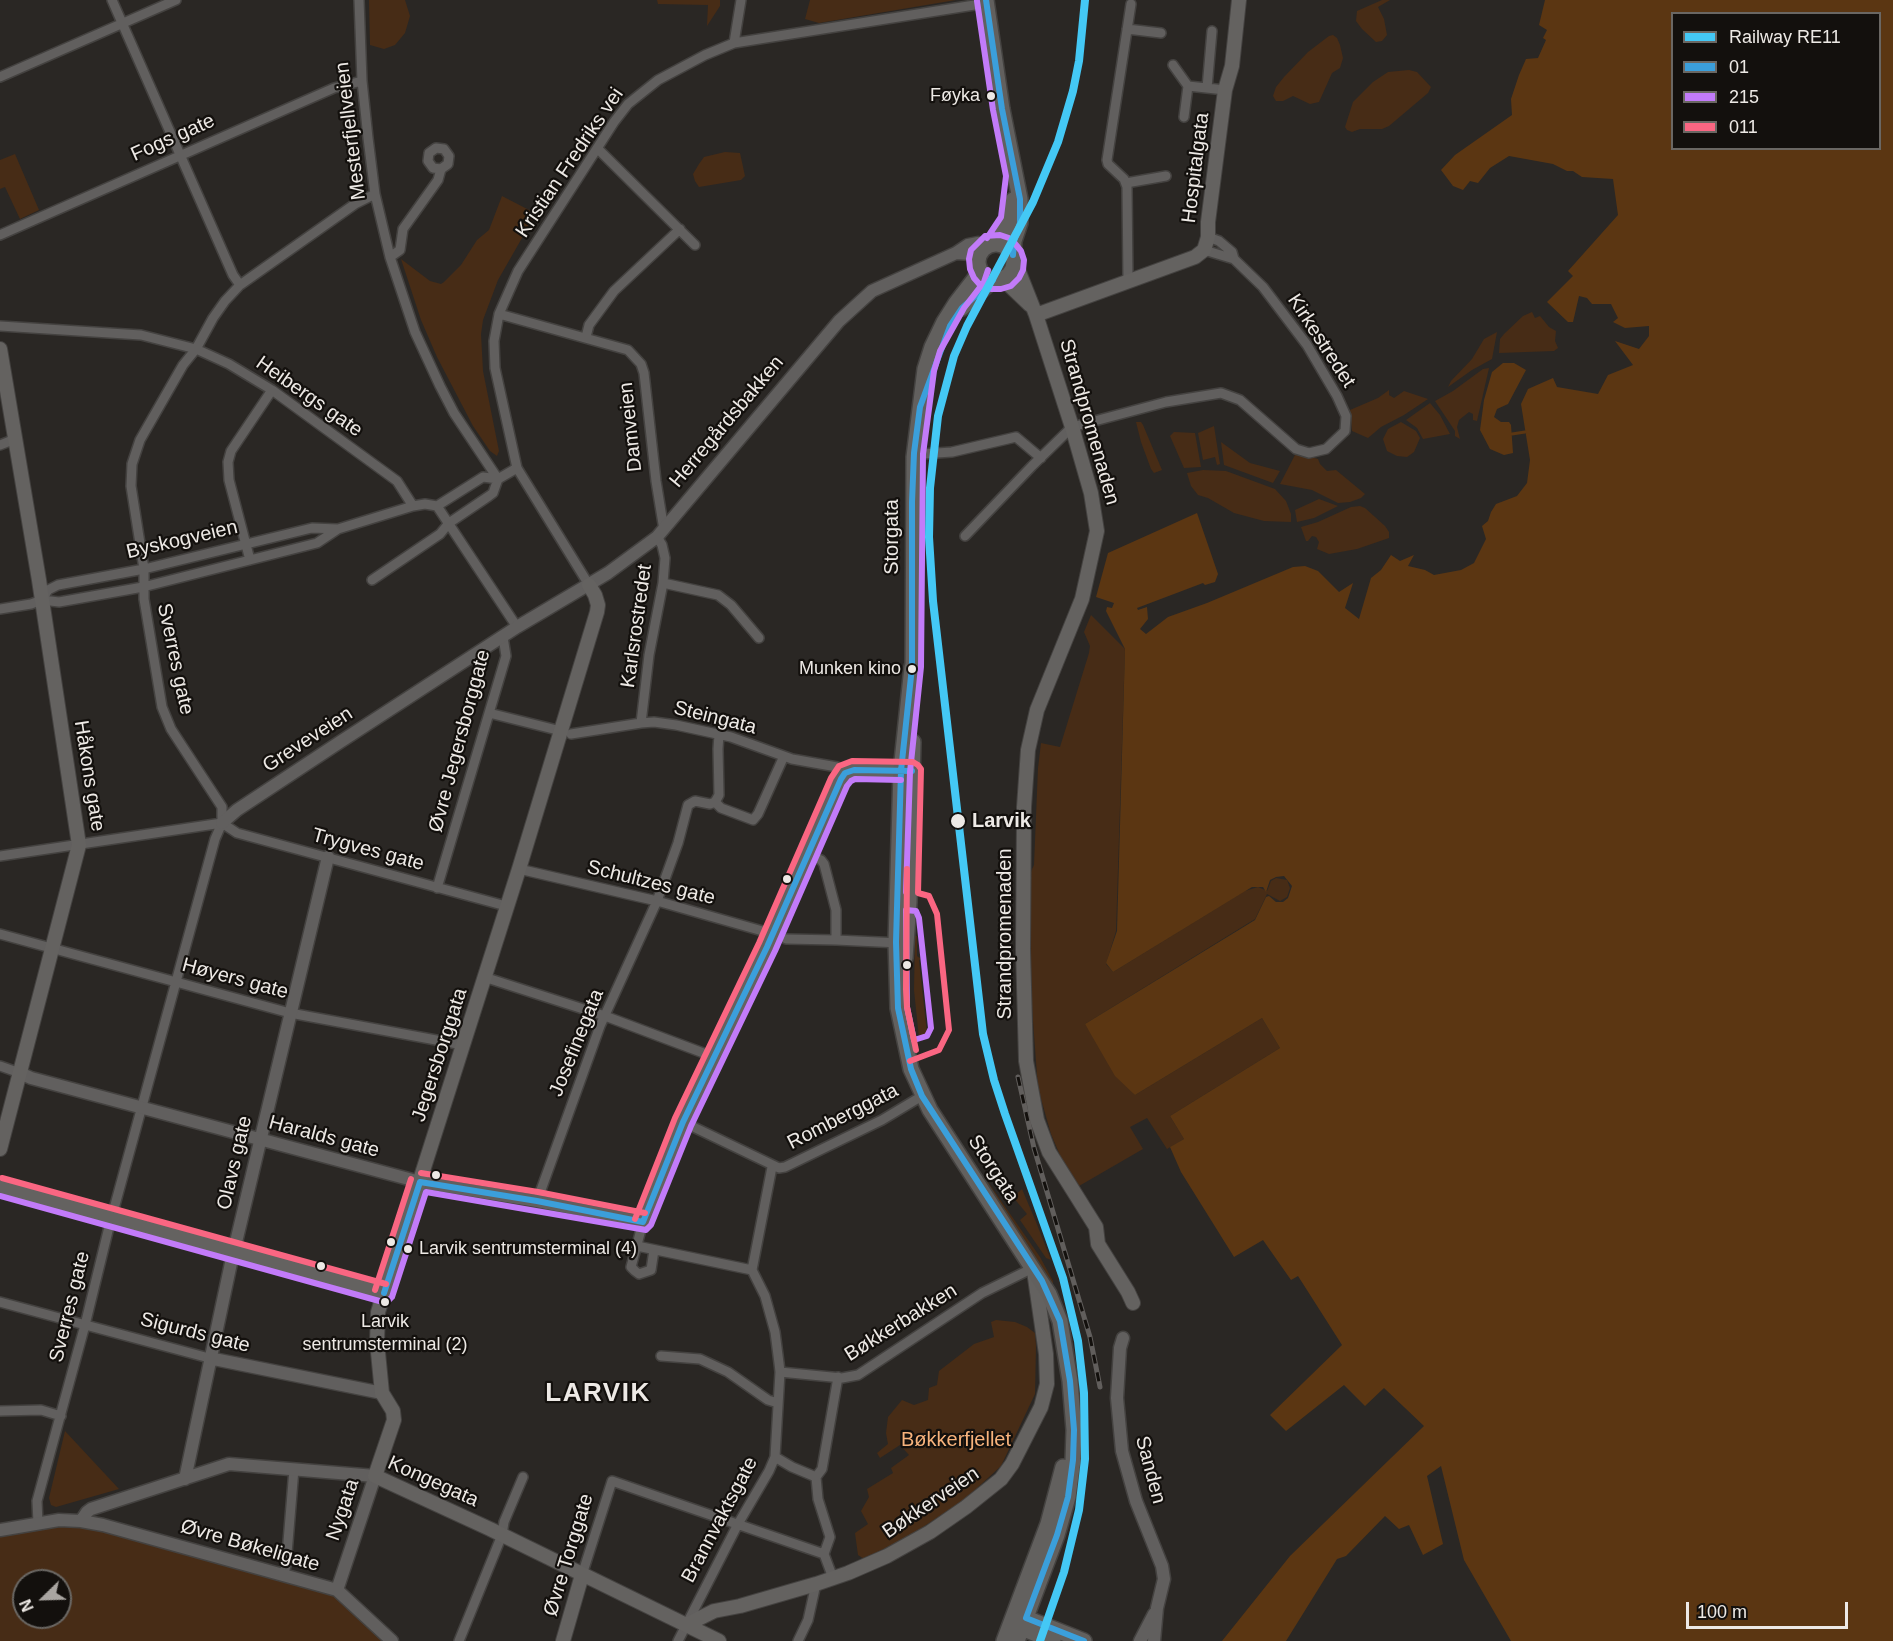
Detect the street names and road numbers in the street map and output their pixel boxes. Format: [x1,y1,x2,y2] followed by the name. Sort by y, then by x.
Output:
[331,61,371,201] street label: Mesterfjellveien
[511,84,629,242] street label: Kristian Fredriks vei
[127,109,219,167] street label: Fogs gate
[1177,111,1215,225] street label: Hospitalgata
[1282,290,1360,392] street label: Kirkestredet
[1054,336,1124,508] street label: Strandpromenaden
[251,351,367,443] street label: Heibergs gate
[665,351,789,493] street label: Herregårdsbakken
[614,381,648,473] street label: Damveien
[880,499,904,575] street label: Storgata
[124,516,240,564] street label: Byskogveien
[616,563,658,689] street label: Karlsrostredet
[151,601,199,717] street label: Sverres gate
[424,647,496,835] street label: Øvre Jegersborggate
[671,696,759,740] street label: Steingata
[259,702,357,778] street label: Greveveien
[68,719,110,833] street label: Håkons gate
[309,824,427,876] street label: Trygves gate
[993,848,1017,1020] street label: Strandpromenaden
[584,855,718,911] street label: Schultzes gate
[179,953,291,1005] street label: Høyers gate
[407,985,473,1125] street label: Jegersborggata
[545,986,609,1100] street label: Josefinegata
[784,1079,902,1155] street label: Romberggata
[266,1111,382,1163] street label: Haralds gate
[213,1114,257,1212] street label: Olavs gate
[962,1131,1024,1207] street label: Storgata
[45,1249,95,1365] street label: Sverres gate
[840,1279,962,1367] street label: Bøkkerbakken
[138,1308,252,1358] street label: Sigurds gate
[1129,1434,1171,1506] street label: Sanden
[384,1451,482,1513] street label: Kongegata
[677,1453,763,1587] street label: Brannvaktsgate
[878,1462,984,1544] street label: Bøkkerveien
[321,1476,365,1544] street label: Nygata
[539,1491,599,1619] street label: Øvre Torggate
[178,1515,322,1577] street label: Øvre Bøkeligate

